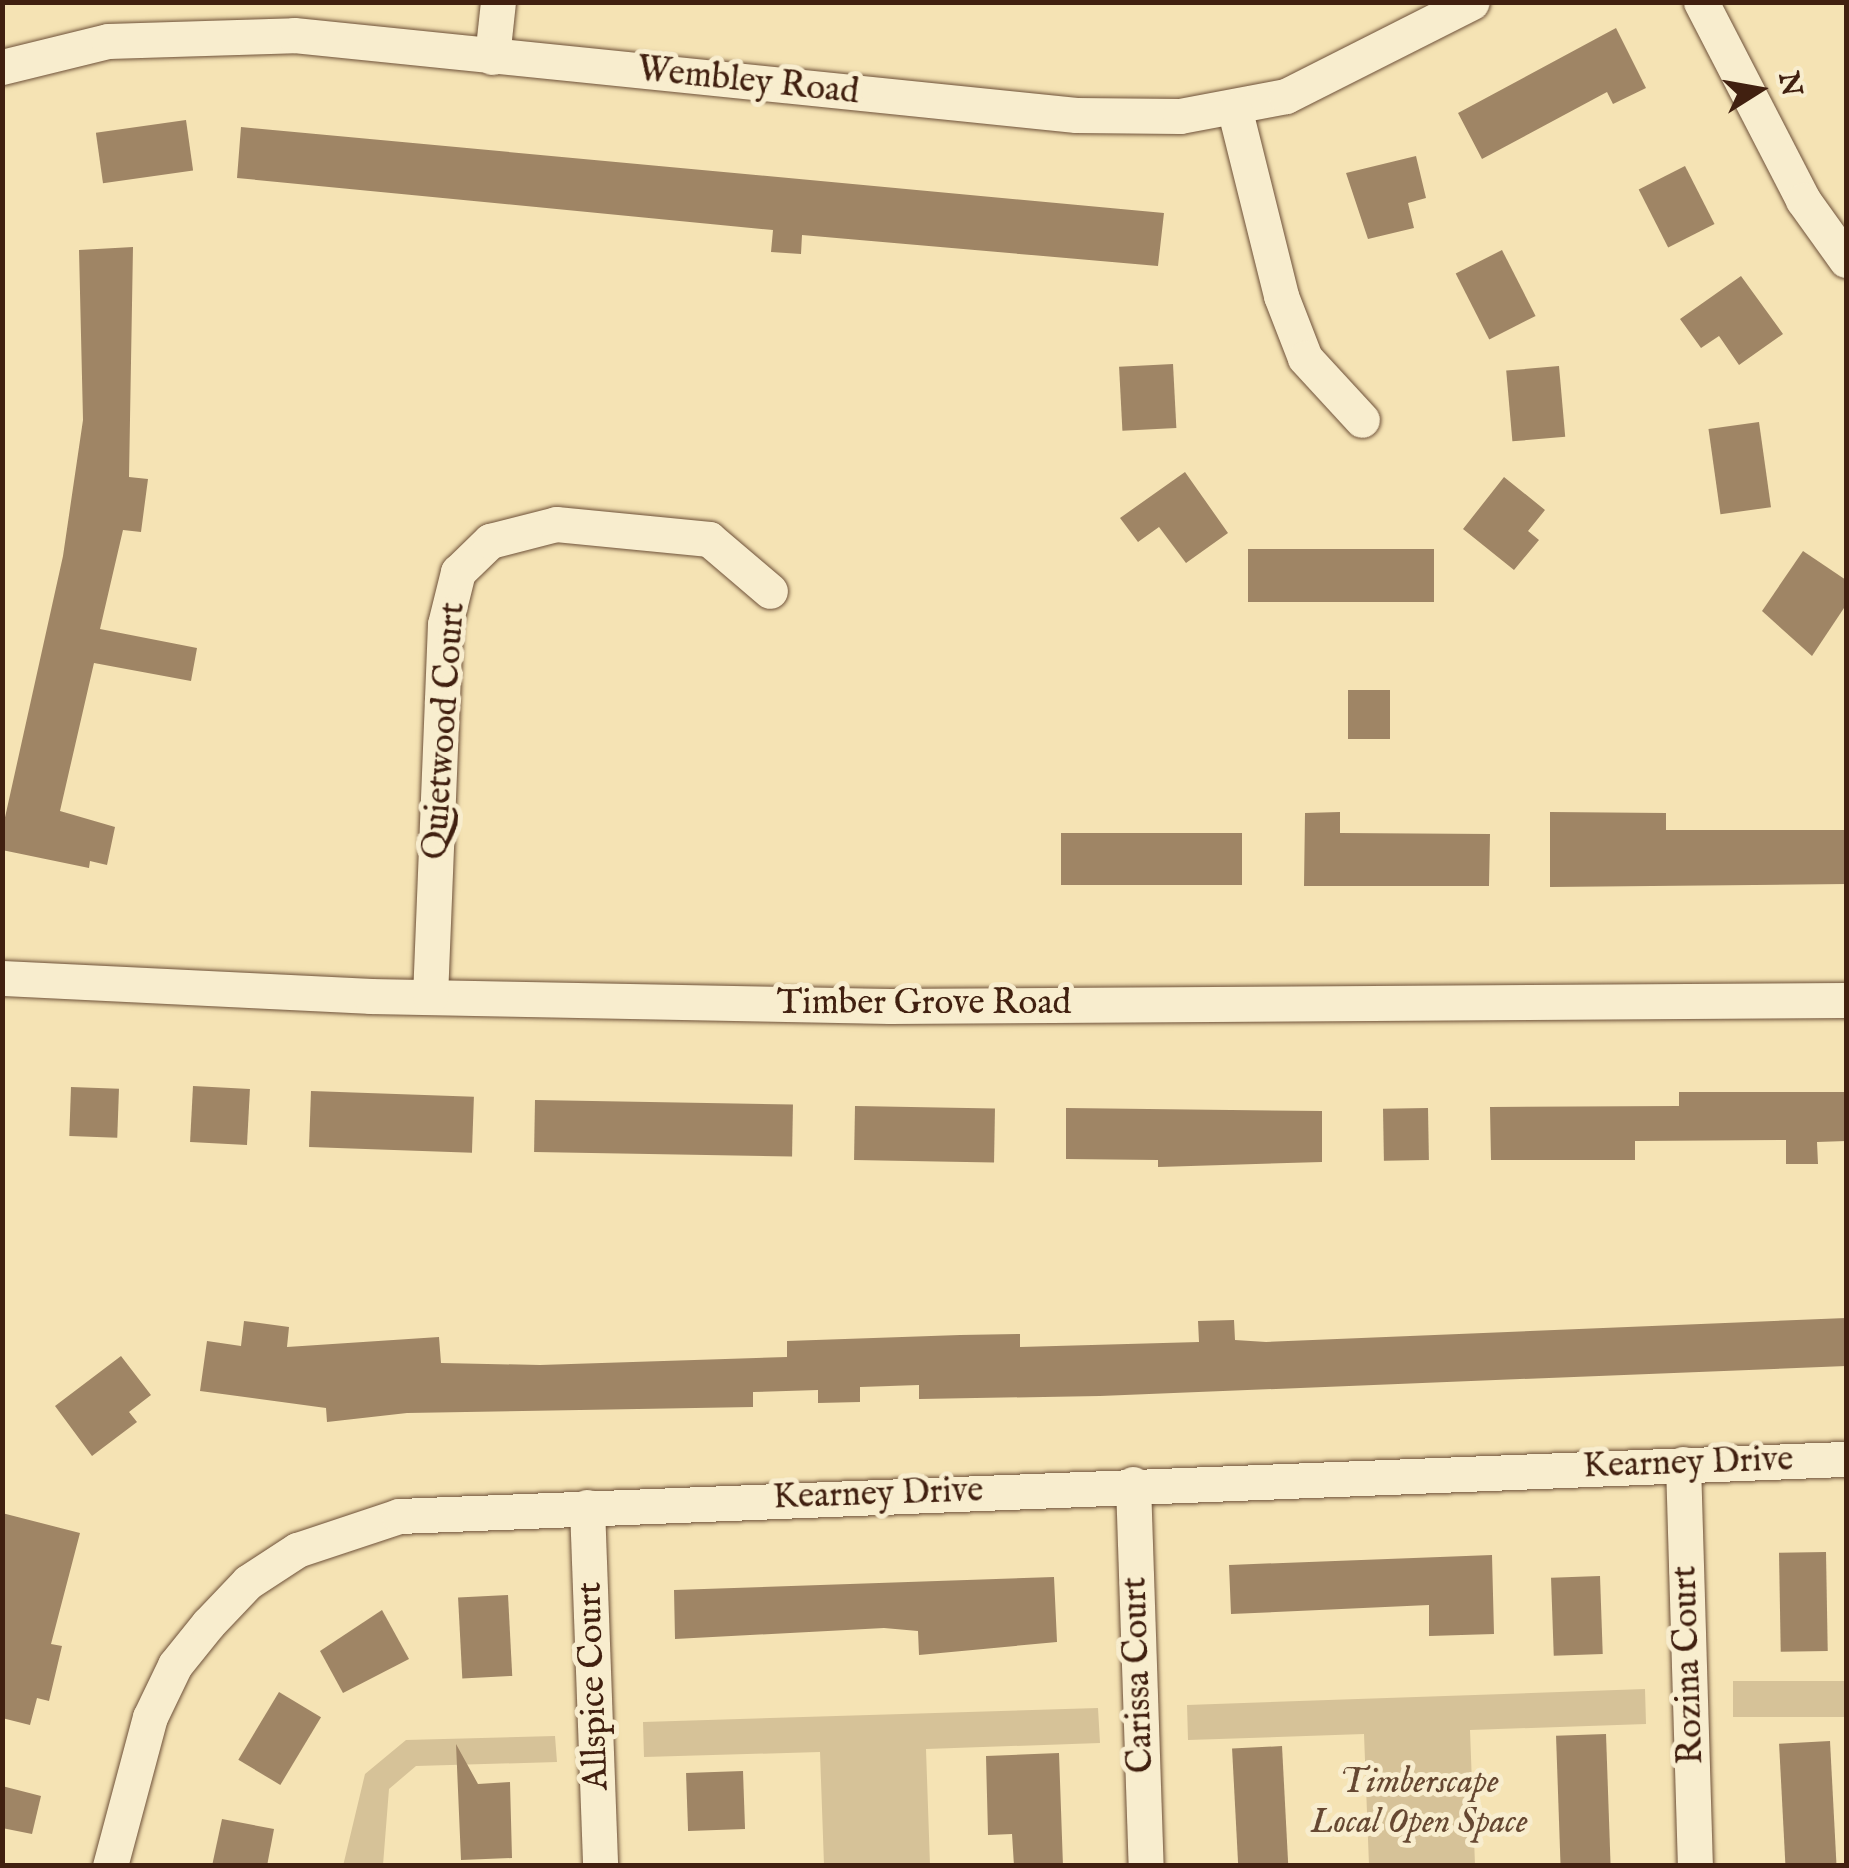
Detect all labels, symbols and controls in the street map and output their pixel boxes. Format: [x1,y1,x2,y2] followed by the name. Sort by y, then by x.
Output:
[1709,40,1809,140] north arrow
[635,49,861,115] street label: Wembley Road
[1769,69,1808,99] text: N
[415,601,475,861] street label: Quietwood Court
[777,983,1071,1025] street label: Timber Grove Road
[1582,1439,1794,1489] street label: Kearney Drive
[772,1470,984,1520] street label: Kearney Drive
[1665,1565,1713,1765] street label: Rozina Court
[1115,1576,1163,1774] street label: Carissa Court
[569,1581,619,1791] street label: Allspice Court
[1310,1762,1528,1844] park label: Timberscape Local Open Space

